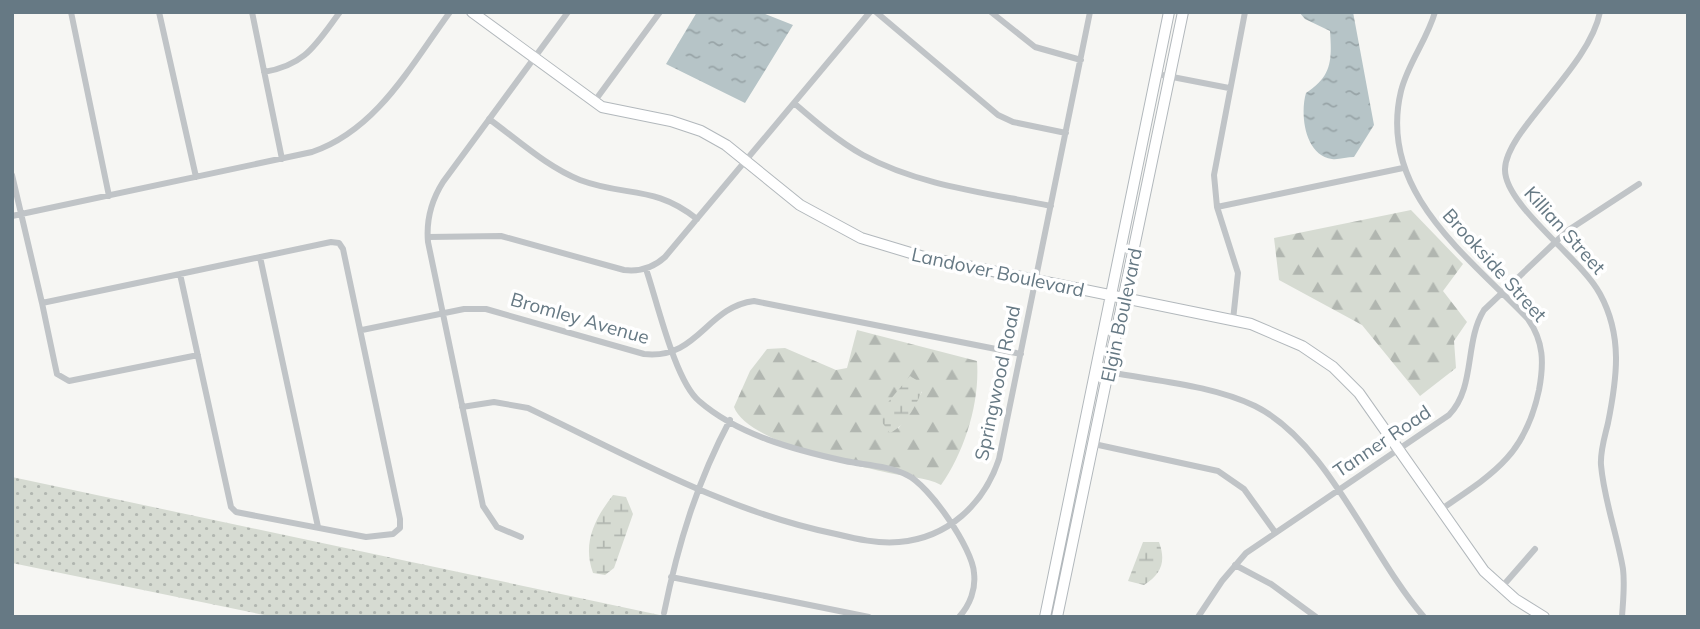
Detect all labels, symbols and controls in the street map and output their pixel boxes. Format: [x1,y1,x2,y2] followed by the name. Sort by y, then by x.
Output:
[1519,181,1611,279] street label: Killian Street
[1438,203,1552,327] street label: Brookside Street
[909,242,1087,302] street label: Landover Boulevard
[1095,246,1147,384] street label: Elgin Boulevard
[508,287,652,349] street label: Bromley Avenue
[969,303,1025,463] street label: Springwood Road
[1329,400,1435,482] street label: Tanner Road

